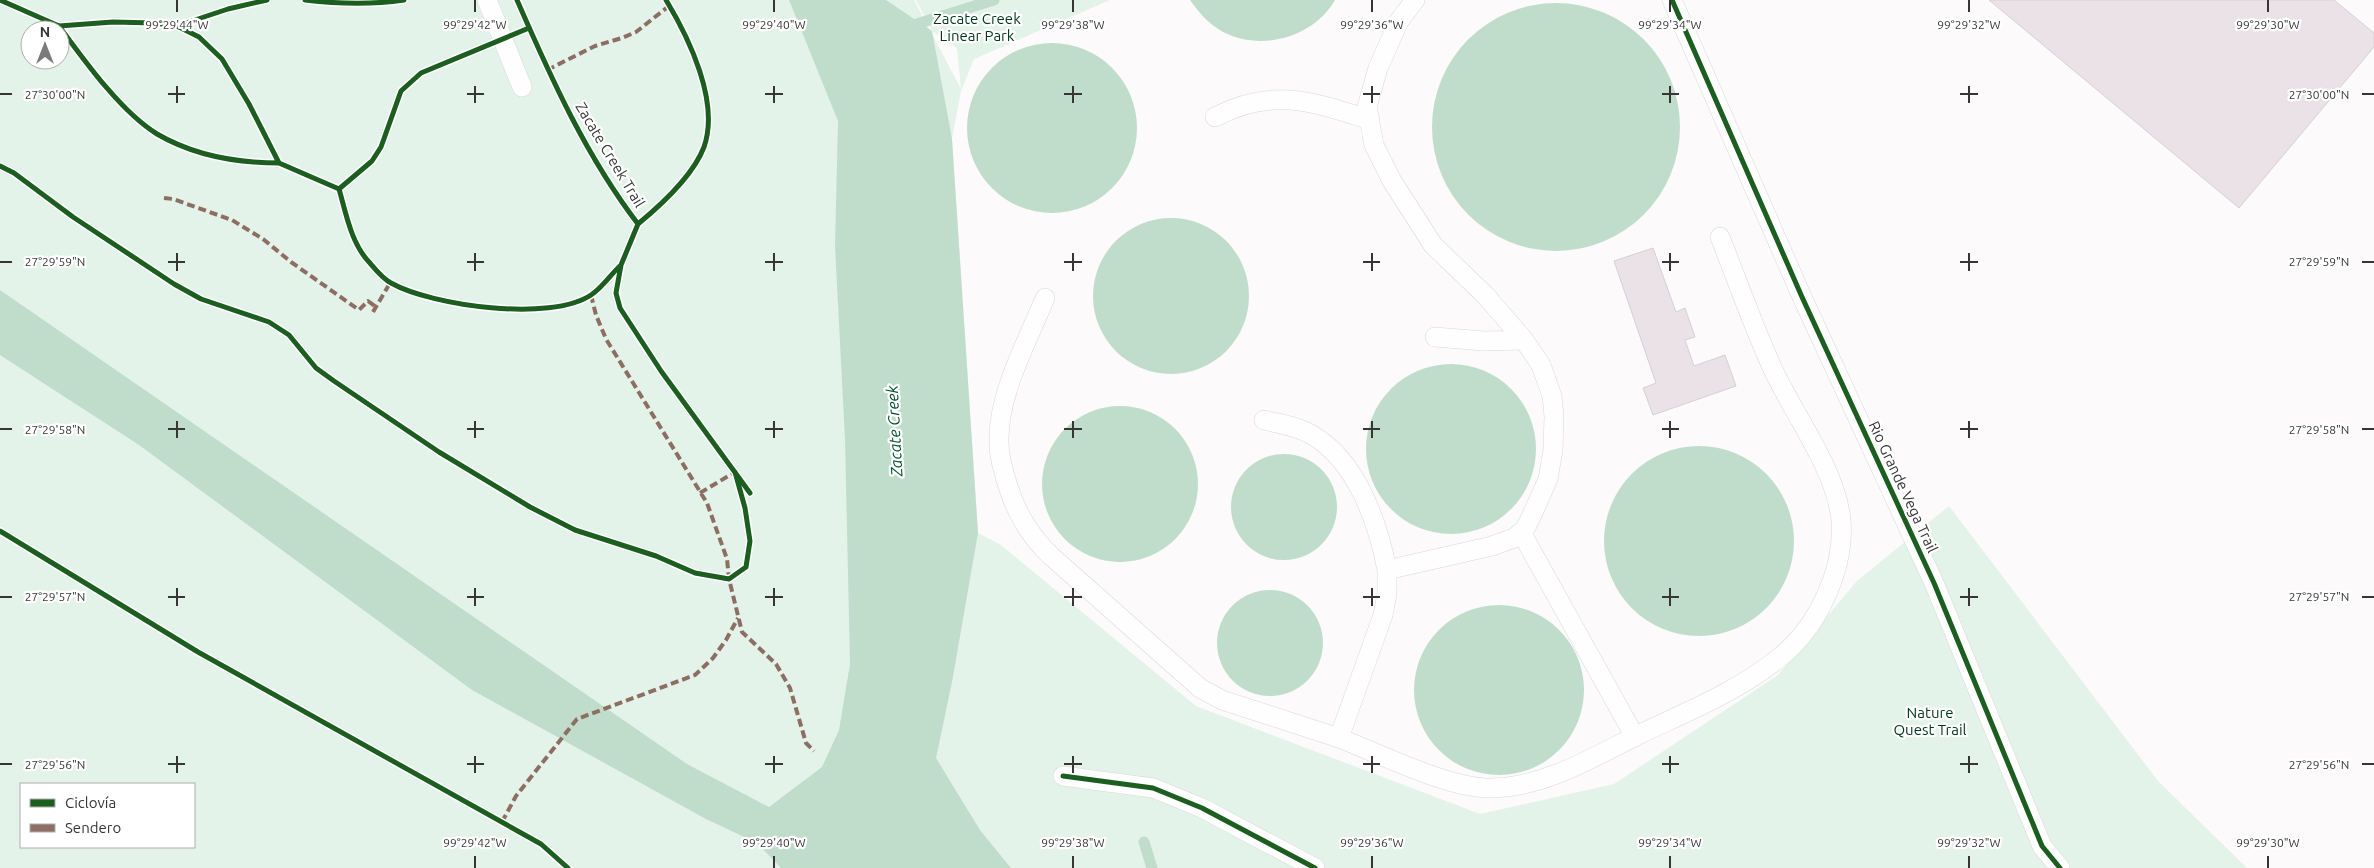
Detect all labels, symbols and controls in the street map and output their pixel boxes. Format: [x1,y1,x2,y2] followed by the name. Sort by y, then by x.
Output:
[933,10,1021,44] park label: Zacate Creek Linear Park
[145,18,209,31] text: 99°29'44"W
[443,18,507,31] text: 99°29'42"W
[742,18,806,31] text: 99°29'40"W
[1041,18,1105,31] text: 99°29'38"W
[1340,18,1404,31] text: 99°29'36"W
[1638,18,1702,31] text: 99°29'34"W
[1937,18,2001,31] text: 99°29'32"W
[2236,18,2300,31] text: 99°29'30"W
[20,20,70,70] north arrow
[40,24,50,40] text: N
[25,88,85,101] text: 27°30'00"N
[2289,88,2349,101] text: 27°30'00"N
[572,99,649,210] street label: Zacate Creek Trail
[25,255,85,268] text: 27°29'59"N
[2289,255,2349,268] text: 27°29'59"N
[883,384,905,478] water label: Zacate Creek
[1865,418,1941,555] street label: Rio Grande Vega Trail
[25,423,85,436] text: 27°29'58"N
[2289,423,2349,436] text: 27°29'58"N
[25,590,85,603] text: 27°29'57"N
[2289,590,2349,603] text: 27°29'57"N
[1893,704,1967,738] park label: Nature Quest Trail
[25,758,85,771] text: 27°29'56"N
[2289,758,2349,771] text: 27°29'56"N
[20,783,195,848] legend
[65,794,116,811] text: Ciclovía
[65,819,121,836] text: Sendero
[443,836,507,849] text: 99°29'42"W
[742,836,806,849] text: 99°29'40"W
[1041,836,1105,849] text: 99°29'38"W
[1340,836,1404,849] text: 99°29'36"W
[1638,836,1702,849] text: 99°29'34"W
[1937,836,2001,849] text: 99°29'32"W
[2236,836,2300,849] text: 99°29'30"W

